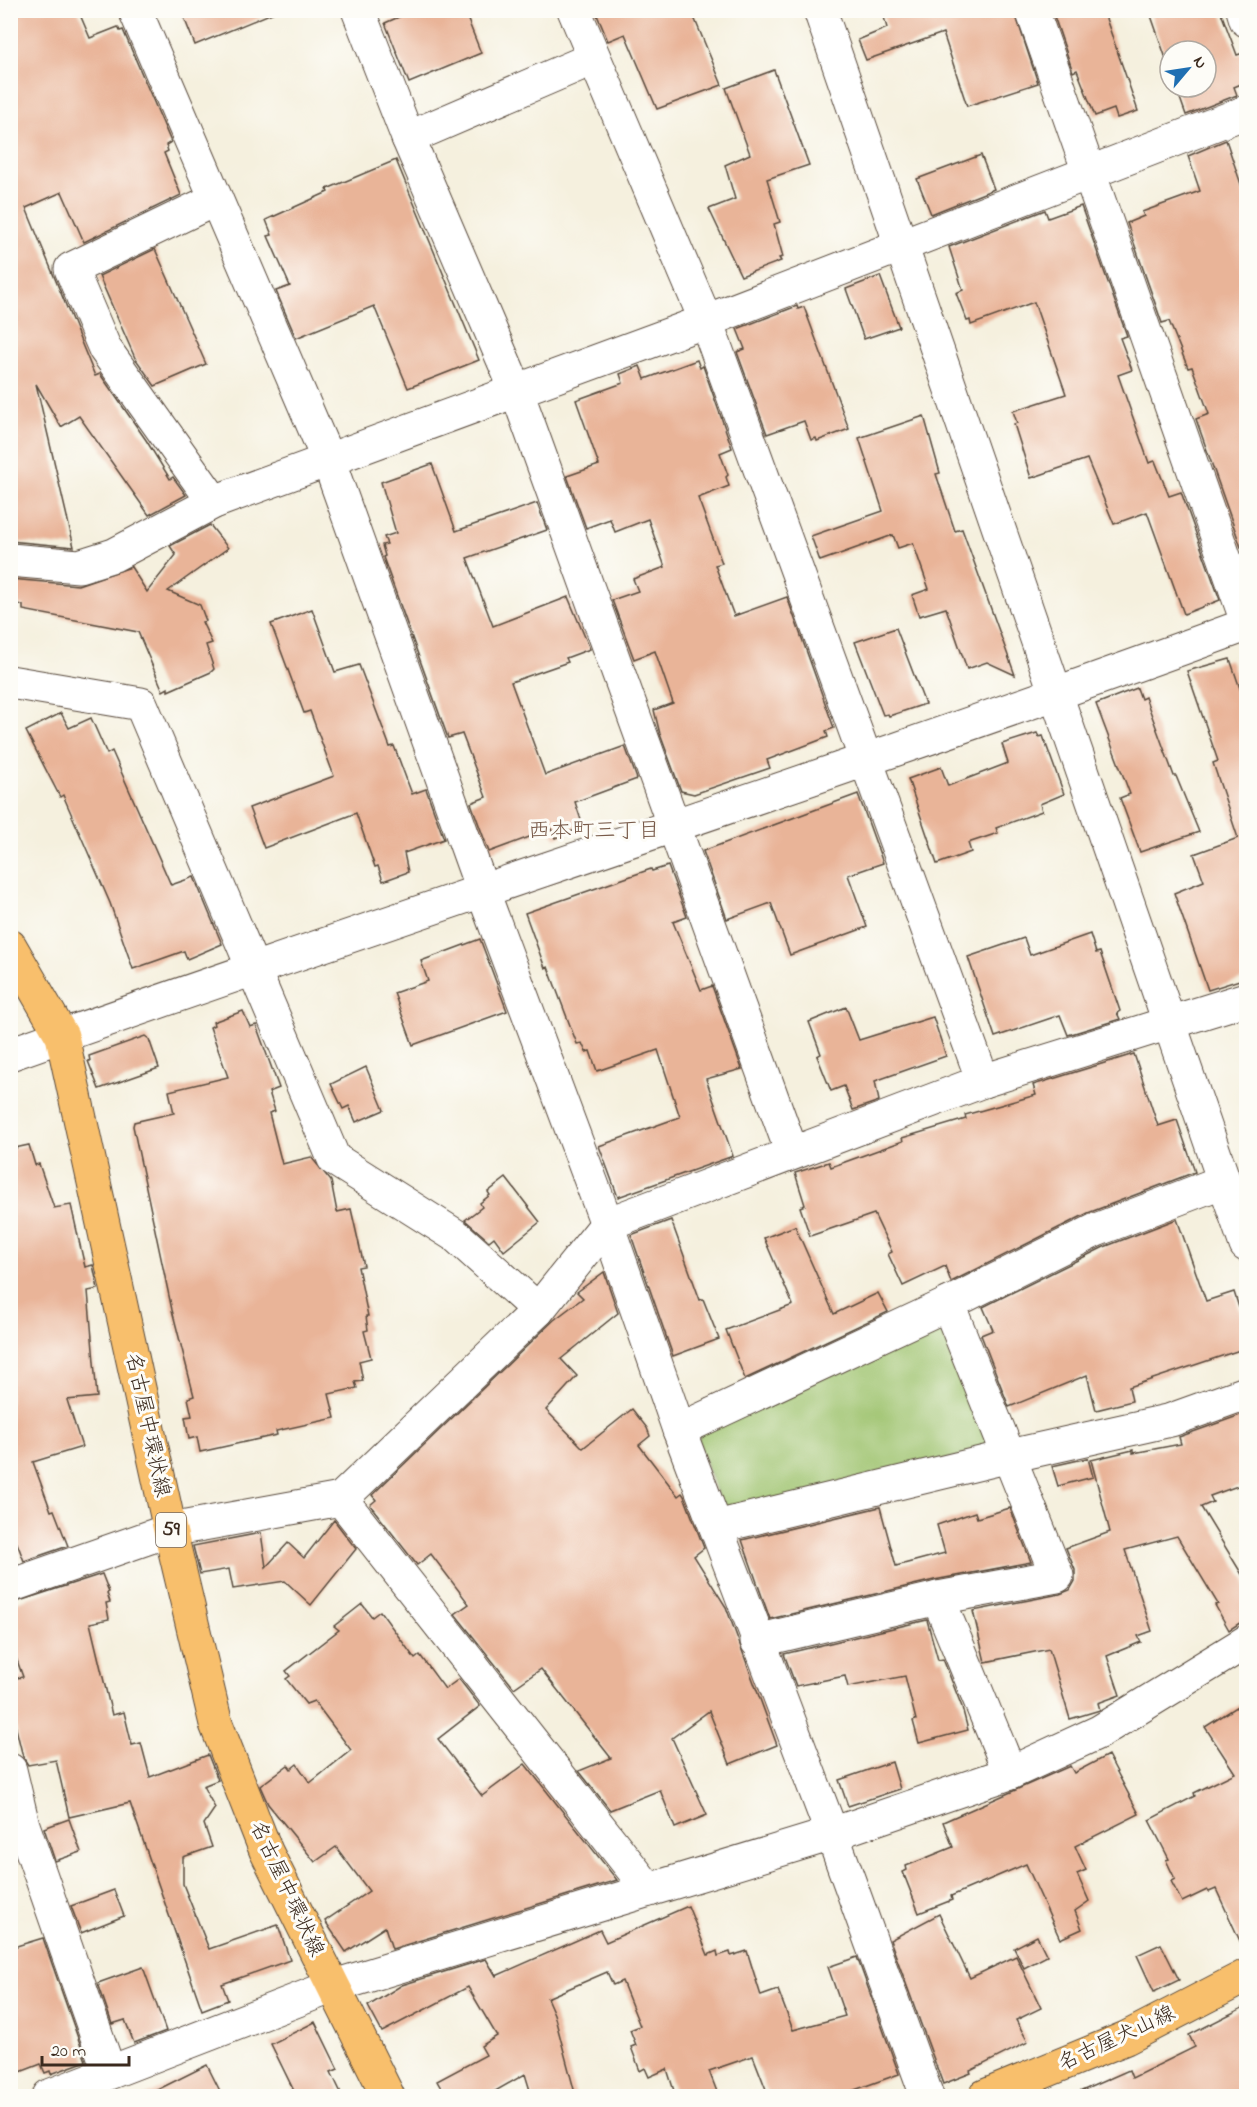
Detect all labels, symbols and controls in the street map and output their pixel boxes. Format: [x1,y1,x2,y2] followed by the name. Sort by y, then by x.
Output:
[1158,39,1218,99] north arrow
[1186,52,1213,73] text: N
[528,816,660,848] district label: 西本町三丁目
[117,1350,177,1500] street label: 名古屋中環状線
[156,1513,186,1547] road number: 59
[241,1816,331,1962] street label: 名古屋中環状線
[1054,1999,1180,2079] street label: 名古屋犬山線
[42,2029,129,2067] scale bar
[51,2039,86,2065] text: 20 m

